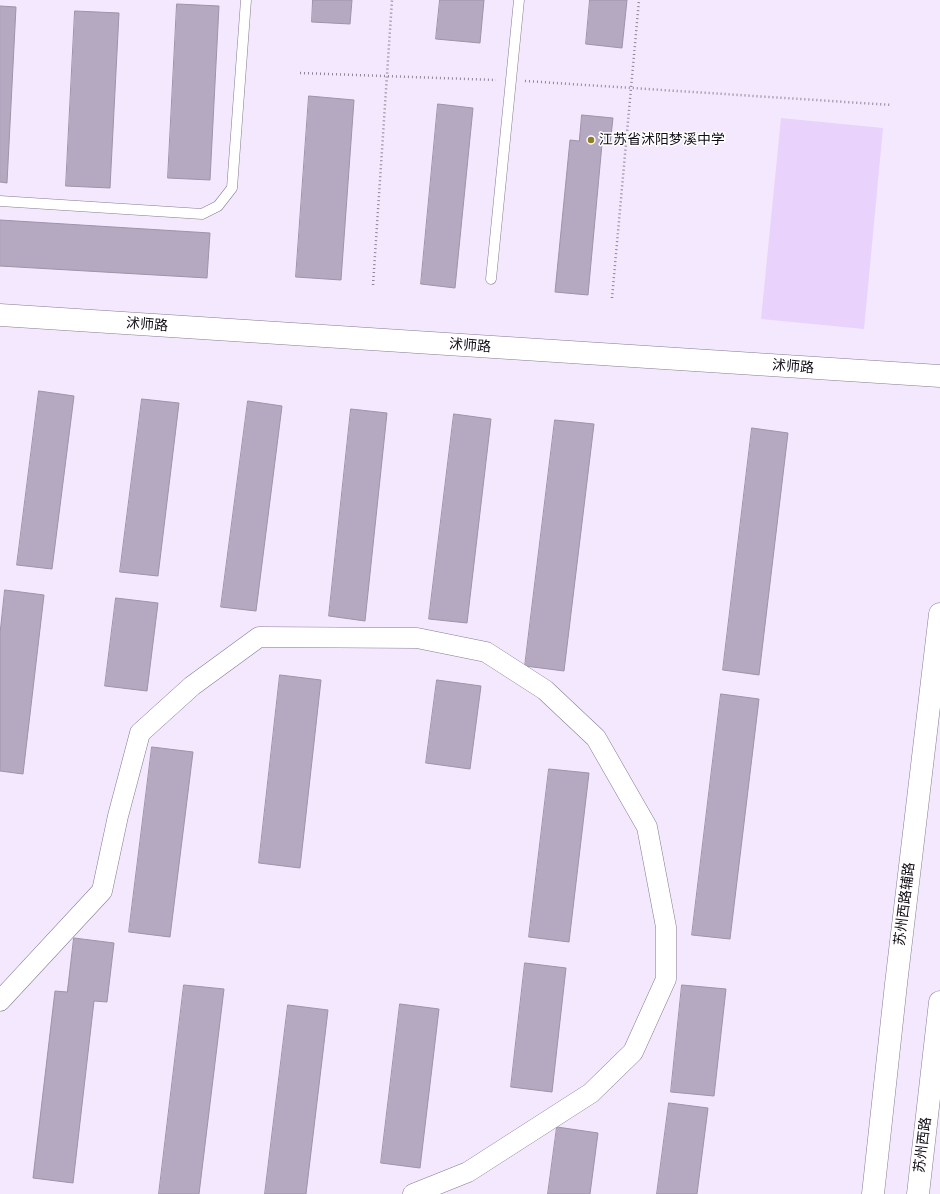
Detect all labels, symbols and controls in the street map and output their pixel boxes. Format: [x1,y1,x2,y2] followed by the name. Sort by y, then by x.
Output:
[599,132,725,148] place label: 江苏省沭阳梦溪中学
[586,135,596,145] marker: 江苏省沭阳梦溪中学
[125,315,169,335] street label: 沭师路
[448,336,492,356] street label: 沭师路
[771,357,815,377] street label: 沭师路
[892,861,918,947] street label: 苏州西路辅路
[911,1116,935,1174] street label: 苏州西路

